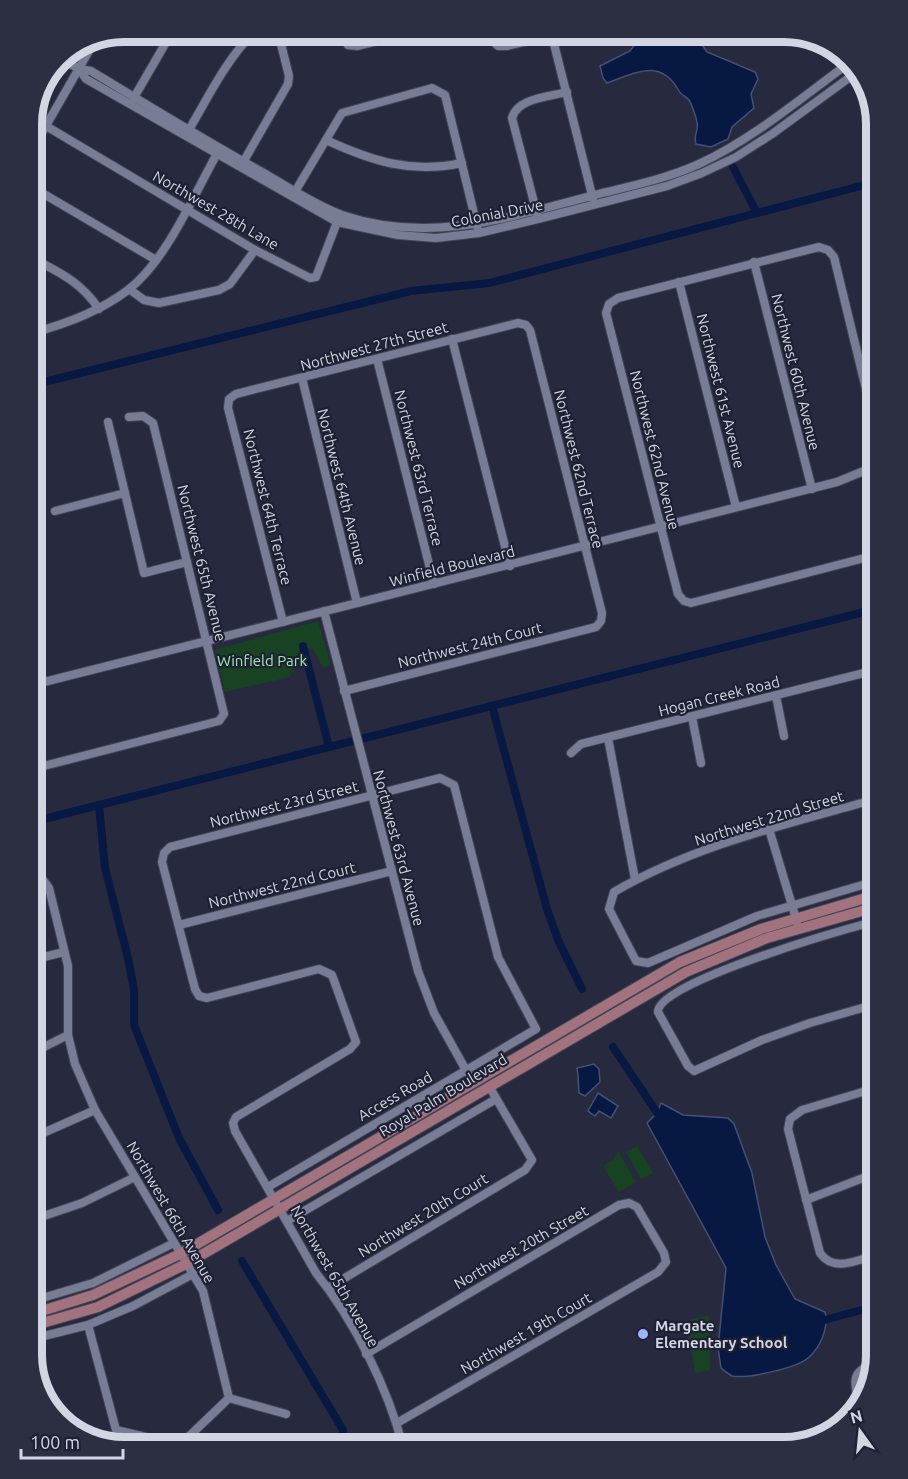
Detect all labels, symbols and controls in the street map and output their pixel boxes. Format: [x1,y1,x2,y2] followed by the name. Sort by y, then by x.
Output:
[150,167,282,253] street label: Northwest 28th Lane
[450,196,544,230] street label: Colonial Drive
[768,292,824,452] street label: Northwest 60th Avenue
[694,312,748,470] street label: Northwest 61st Avenue
[298,318,450,374] street label: Northwest 27th Street
[627,369,683,531] street label: Northwest 62nd Avenue
[391,388,447,548] street label: Northwest 63rd Terrace
[551,388,607,550] street label: Northwest 62nd Terrace
[314,407,370,567] street label: Northwest 64th Avenue
[240,427,296,587] street label: Northwest 64th Terrace
[174,483,230,643] street label: Northwest 65th Avenue
[388,542,516,590] street label: Winfield Boulevard
[396,619,544,671] street label: Northwest 24th Court
[217,652,307,669] park label: Winfield Park
[657,673,781,719] street label: Hogan Creek Road
[370,768,428,928] street label: Northwest 63rd Avenue
[208,777,360,831] street label: Northwest 23rd Street
[692,787,846,849] street label: Northwest 22nd Street
[207,858,357,912] street label: Northwest 22nd Court
[376,1050,510,1140] street label: Royal Palm Boulevard
[355,1068,435,1124] street label: Access Road
[123,1138,219,1286] street label: Northwest 66th Avenue
[355,1169,491,1260] street label: Northwest 20th Court
[287,1202,383,1350] street label: Northwest 65th Avenue
[451,1202,591,1292] street label: Northwest 20th Street
[458,1289,595,1377] street label: Northwest 19th Court
[655,1317,788,1351] place label: Margate Elementary School
[636,1327,650,1341] marker: Margate Elementary School
[830,1401,890,1461] north arrow
[848,1406,864,1427] text: N
[21,1422,123,1460] scale bar
[30,1432,80,1452] text: 100 m

